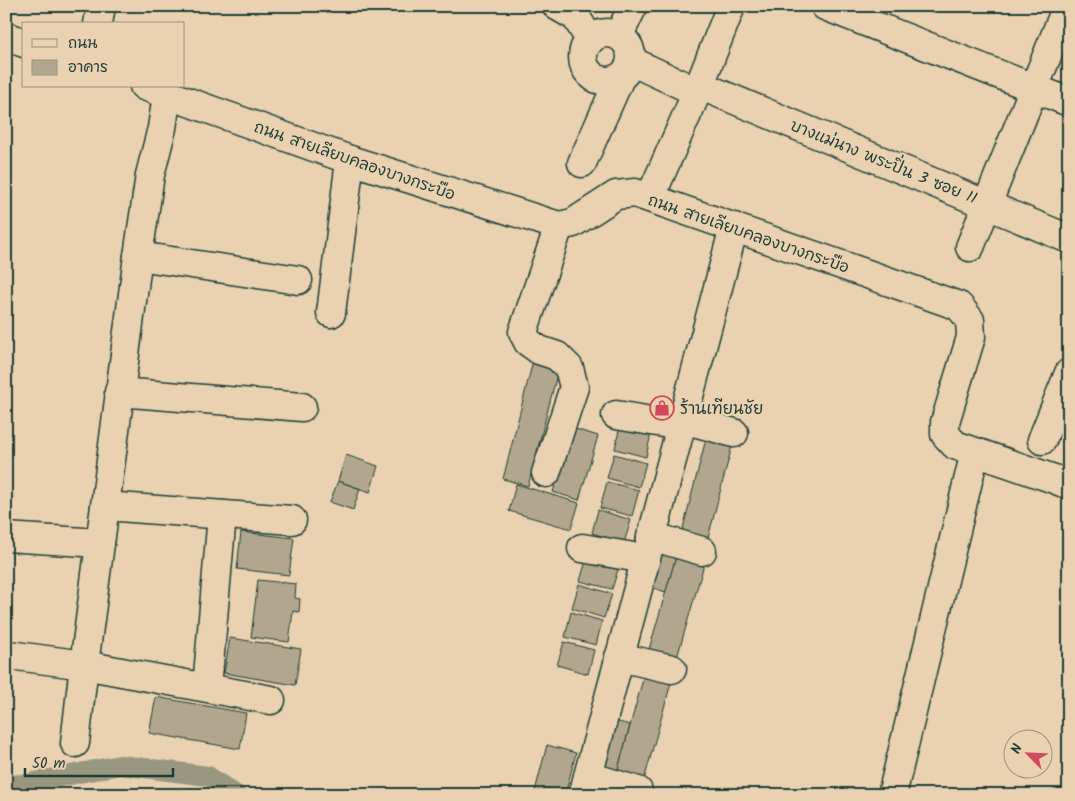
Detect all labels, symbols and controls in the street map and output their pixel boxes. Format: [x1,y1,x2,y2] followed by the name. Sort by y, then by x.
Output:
[22,22,185,88] legend
[68,32,97,56] text: ถนน
[68,56,108,80] text: อาคาร
[786,110,982,211] street label: บางแม่นาง พระปิ่น 3 ซอย 11
[250,115,459,208] street label: ถนน สายเลียบคลองบางกระบือ
[644,188,853,281] street label: ถนน สายเลียบคลองบางกระบือ
[649,395,675,421] shop icon: ร้านเทียนชัย
[680,397,763,422] place label: ร้านเทียนชัย
[1002,728,1052,778] north arrow
[1005,740,1029,758] text: N
[25,746,172,778] scale bar
[32,752,66,776] text: 50 m

